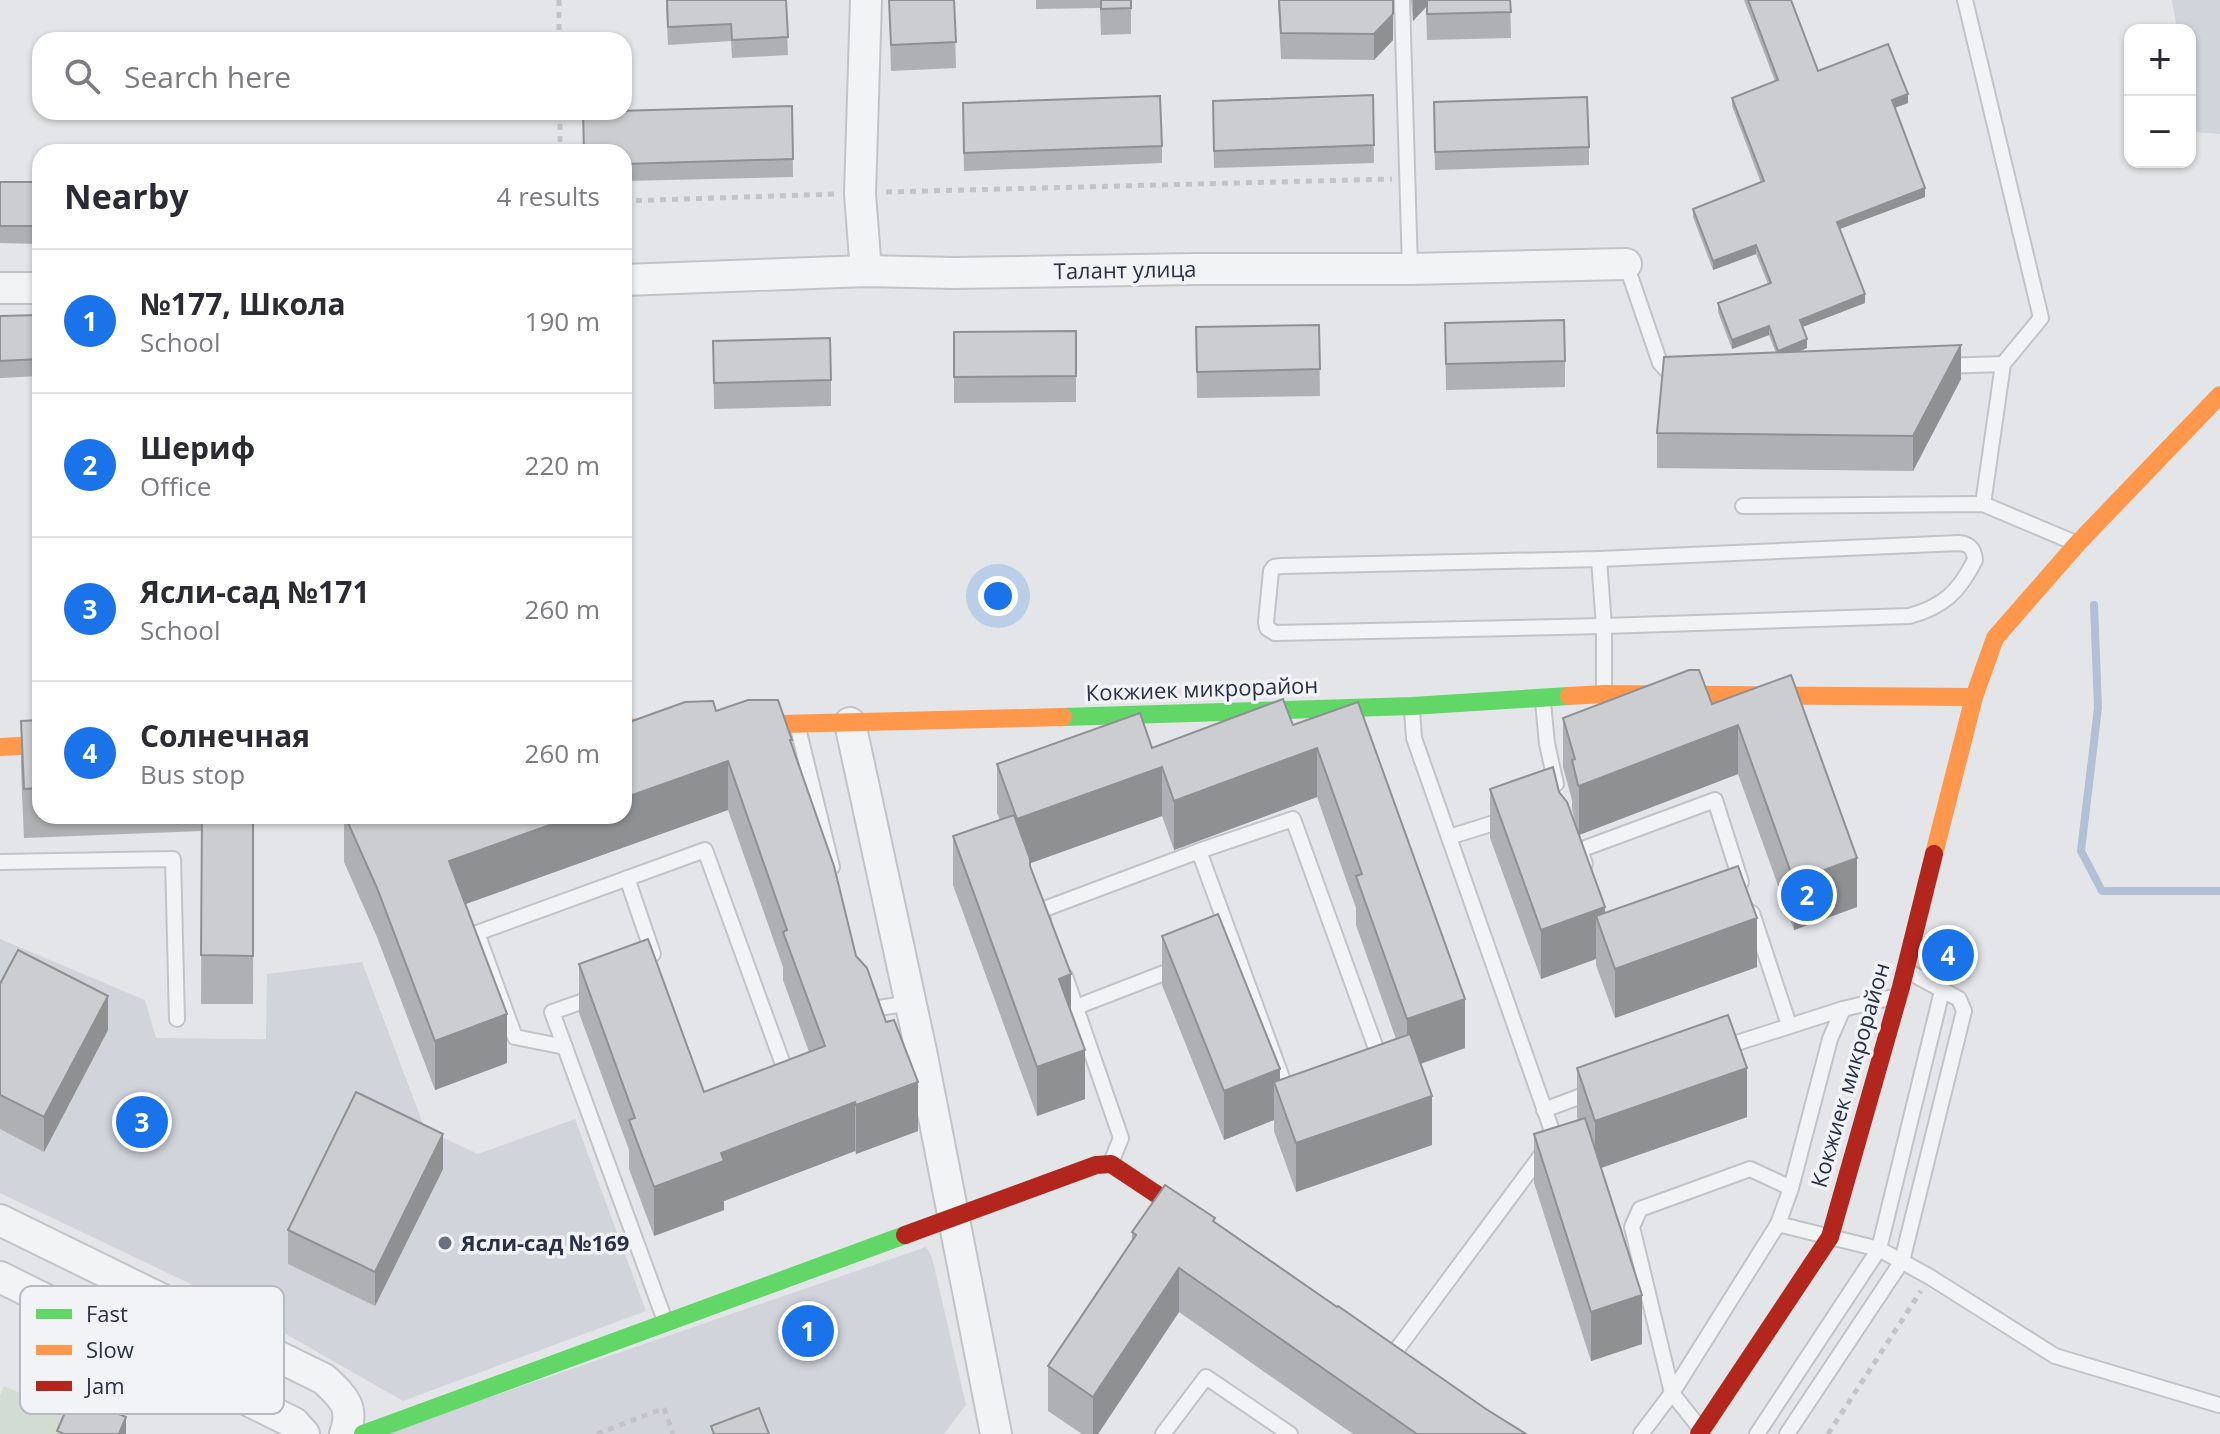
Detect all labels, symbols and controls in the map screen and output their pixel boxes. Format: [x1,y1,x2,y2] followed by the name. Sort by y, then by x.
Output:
[2124,24,2196,168] map controls
[2124,24,2196,96] button: +
[32,32,632,120] search box
[60,54,104,98] icon: search
[124,56,291,97] text: Search here
[2124,96,2196,168] button: −
[64,173,189,219] text: Nearby
[497,178,600,214] text: 4 results
[1053,253,1197,285] street label: Талант улица
[140,283,346,324] text: №177, Школа
[83,303,97,339] text: 1
[525,303,600,339] text: 190 m
[140,324,221,360] text: School
[140,427,255,468] text: Шериф
[83,447,97,483] text: 2
[525,447,600,483] text: 220 m
[140,468,211,504] text: Office
[140,571,370,612] text: Ясли-сад №171
[978,576,1018,616] your location
[83,591,97,627] text: 3
[525,591,600,627] text: 260 m
[140,612,221,648] text: School
[1085,669,1319,707] street label: Кокжиек микрорайон
[140,715,310,756] text: Солнечная
[83,735,97,771] text: 4
[525,735,600,771] text: 260 m
[140,756,245,792] text: Bus stop
[1781,865,1833,925] pin: 2
[1922,925,1974,985] pin: 4
[1803,959,1896,1191] street label: Кокжиек микрорайон
[116,1092,168,1152] pin: 3
[460,1227,629,1257] place label: Ясли-сад №169
[436,1234,454,1252] marker: Ясли-сад №169
[20,1286,284,1414] legend
[86,1298,128,1328] text: Fast
[782,1301,834,1361] pin: 1
[86,1334,134,1364] text: Slow
[84,1370,125,1400] text: Jam

